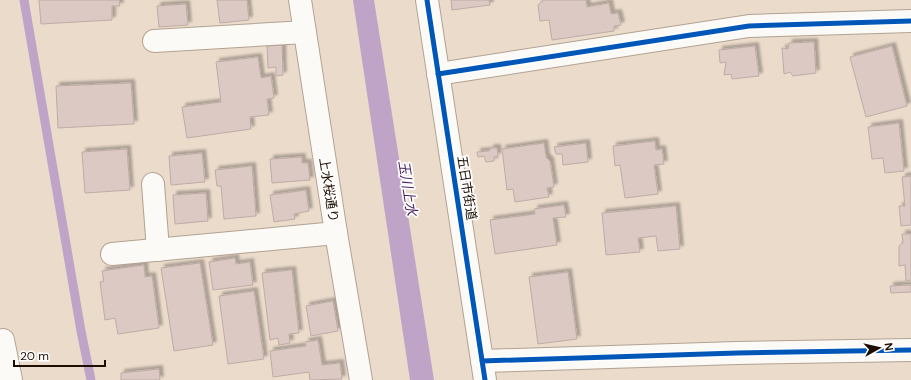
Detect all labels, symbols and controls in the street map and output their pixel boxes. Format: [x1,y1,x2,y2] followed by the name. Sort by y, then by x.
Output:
[454,155,480,221] street label: 五日市街道
[316,157,342,223] street label: 上水桜通り
[395,159,422,219] water label: 玉川上水
[859,328,899,368] north arrow
[14,342,105,368] scale bar
[881,342,896,352] text: N
[20,348,49,364] text: 20 m

